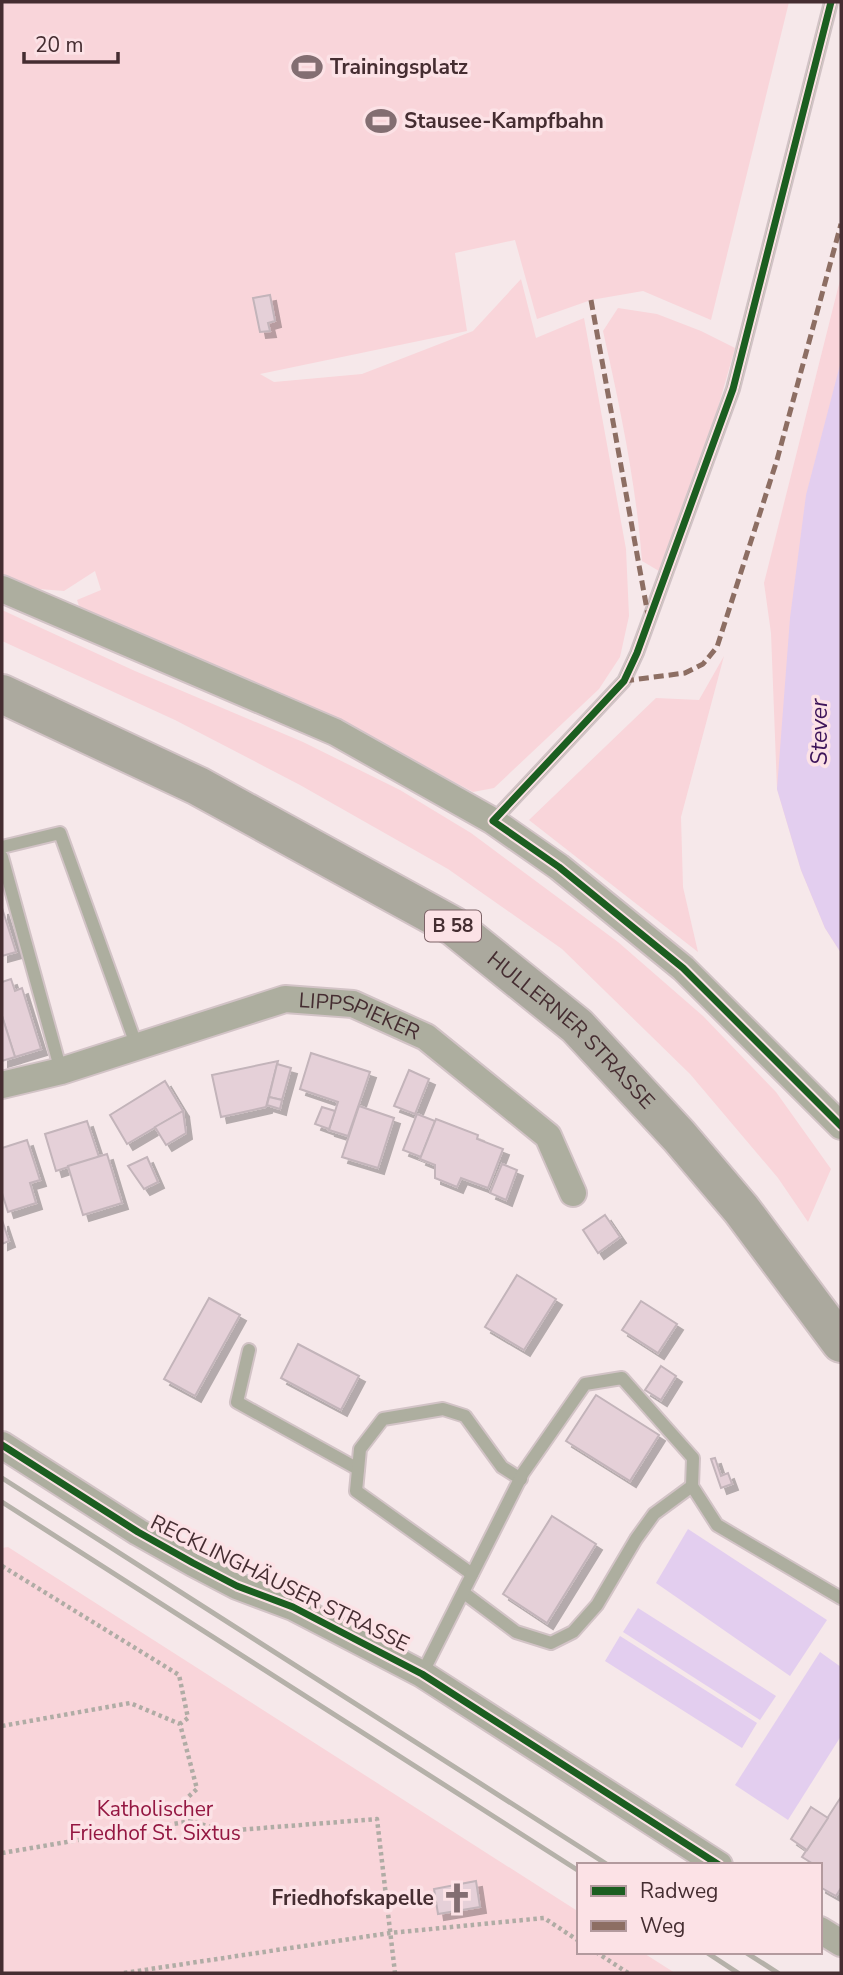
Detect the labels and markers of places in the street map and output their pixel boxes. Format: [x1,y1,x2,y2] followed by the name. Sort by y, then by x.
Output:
[290,50,324,84] sports icon: Trainingsplatz
[330,53,468,81] place label: Trainingsplatz
[364,104,398,138] sports icon: Stausee-Kampfbahn
[404,107,604,135] place label: Stausee-Kampfbahn
[440,1881,474,1915] church icon: Friedhofskapelle
[271,1884,434,1912] place label: Friedhofskapelle

